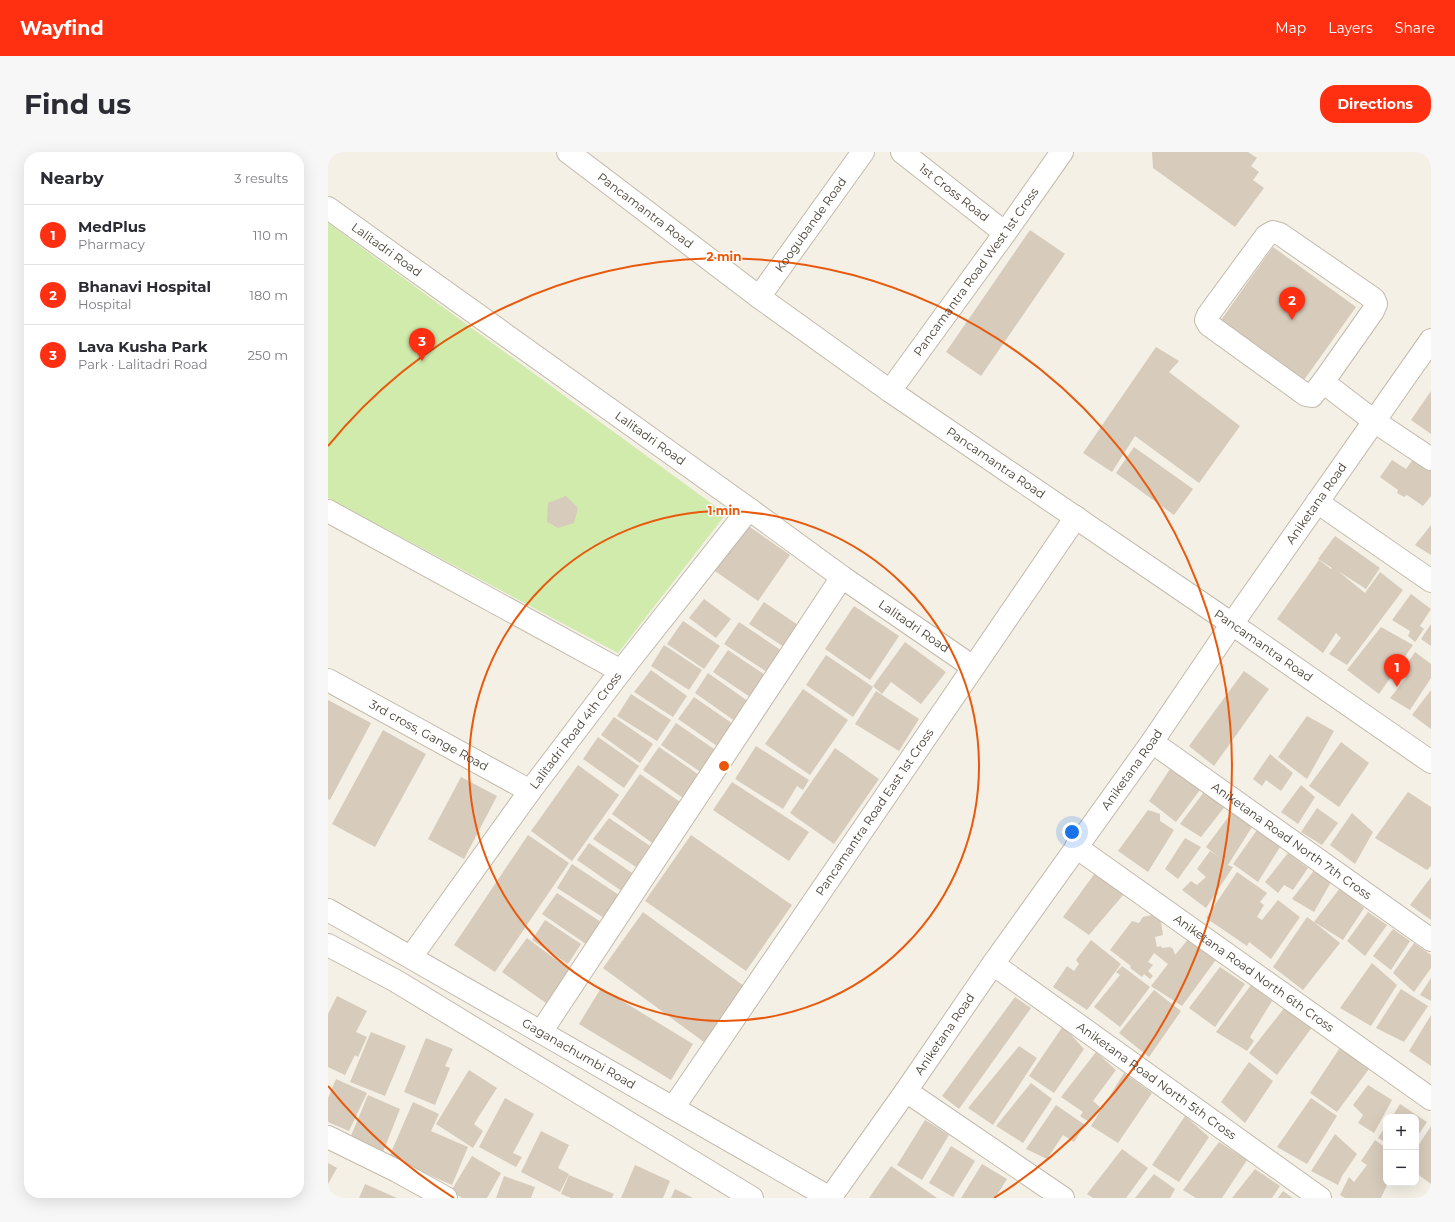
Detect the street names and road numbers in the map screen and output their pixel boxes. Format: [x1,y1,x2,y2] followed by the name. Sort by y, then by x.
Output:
[916,160,992,225] street label: 1st Cross Road
[595,169,696,251] street label: Pancamantra Road
[771,174,849,275] street label: Koogubande Road
[910,184,1042,359] street label: Pancamantra Road West 1st Cross
[349,219,425,280] street label: Lalitadri Road
[612,408,689,468] street label: Lalitadri Road
[944,424,1048,502] street label: Pancamantra Road
[1282,460,1350,547] street label: Aniketana Road
[876,596,953,656] street label: Lalitadri Road
[1212,606,1316,685] street label: Pancamantra Road
[526,669,625,792] street label: Lalitadri Road 4th Cross
[367,696,491,774] street label: 3rd cross, Gange Road
[812,725,937,898] street label: Pancamantra Road East 1st Cross
[1098,726,1165,813] street label: Aniketana Road
[1209,779,1375,903] street label: Aniketana Road North 7th Cross
[1171,911,1337,1035] street label: Aniketana Road North 6th Cross
[911,990,978,1078] street label: Aniketana Road
[519,1015,638,1092] street label: Gaganachumbi Road
[1074,1018,1240,1143] street label: Aniketana Road North 5th Cross

